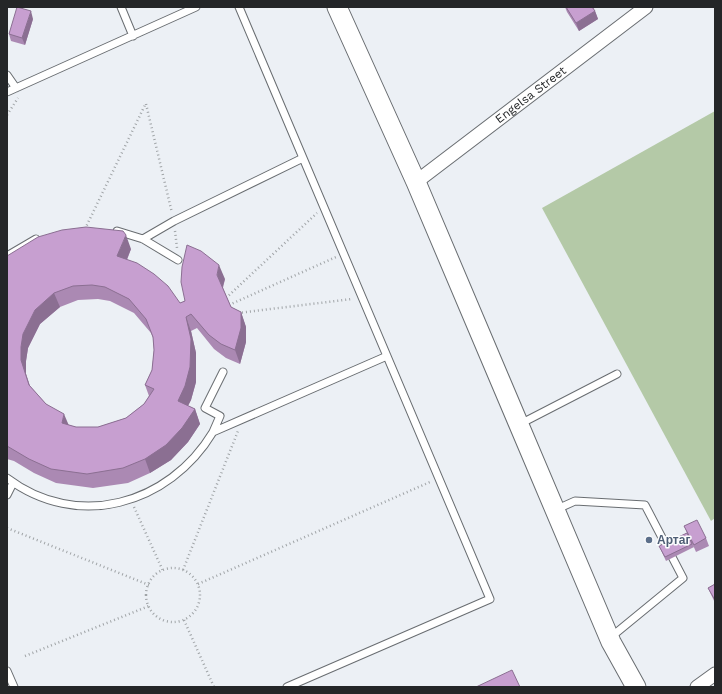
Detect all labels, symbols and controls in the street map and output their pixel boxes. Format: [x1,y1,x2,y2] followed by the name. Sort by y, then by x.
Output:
[492,63,569,126] street label: Engelsa Street
[657,533,690,547] place label: Артаг
[644,535,654,545] marker: Артаг

